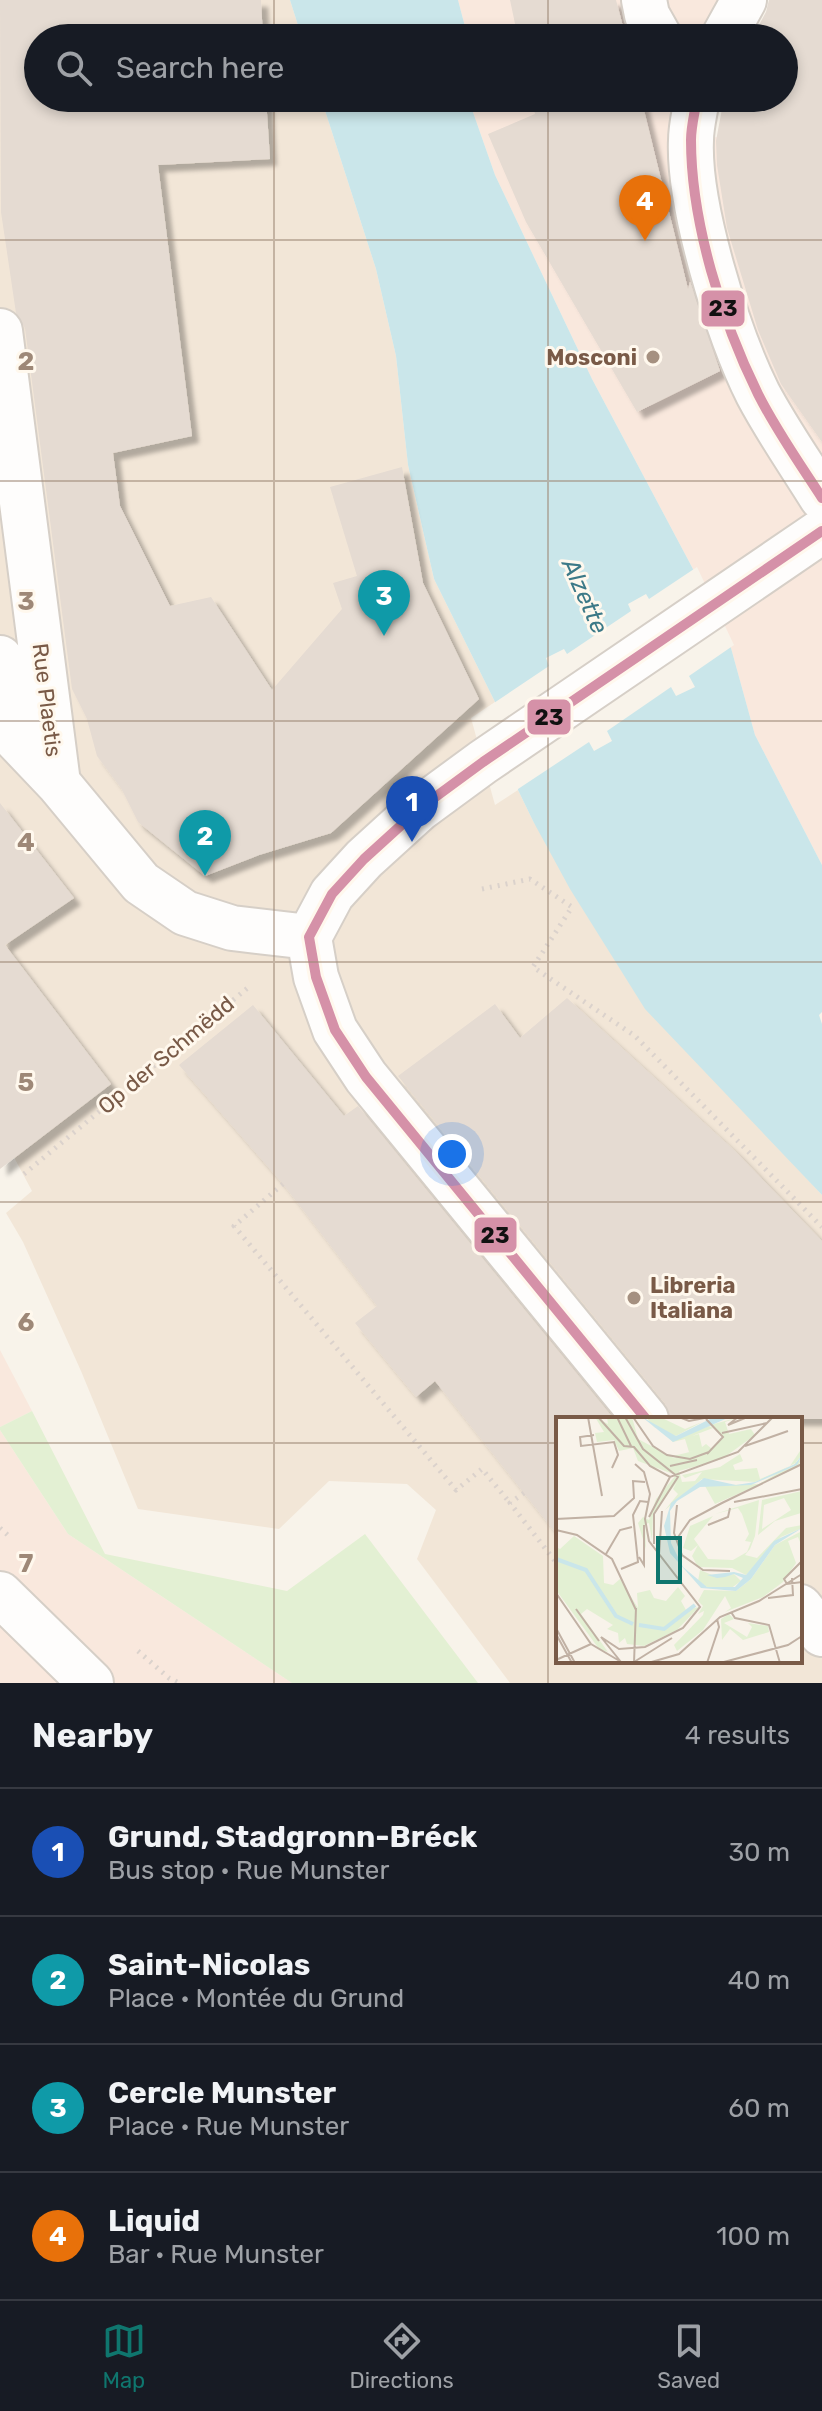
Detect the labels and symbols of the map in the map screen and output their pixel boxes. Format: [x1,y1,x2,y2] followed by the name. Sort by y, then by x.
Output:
[619,175,671,241] pin: 4
[700,289,746,328] line badge: 23
[709,295,737,322] text: 23
[546,344,637,371] place label: Mosconi
[18,346,34,377] text: 2
[644,348,662,366] marker: Mosconi
[555,552,614,638] water label: Alzette
[358,570,410,636] pin: 3
[17,586,35,617] text: 3
[27,642,67,758] street label: Rue Plaetis
[526,698,572,736] line badge: 23
[535,704,563,731] text: 23
[386,776,438,842] pin: 1
[179,810,231,876] pin: 2
[17,827,35,858] text: 4
[92,990,240,1120] street label: Op der Schmëdd
[18,1067,34,1098] text: 5
[432,1134,472,1174] your location
[473,1216,518,1254] line badge: 23
[481,1222,509,1249] text: 23
[650,1272,736,1324] place label: Libreria Italiana
[625,1289,643,1307] marker: Libreria Italiana
[18,1307,35,1338] text: 6
[556,1417,802,1663] inset map
[19,1548,34,1579] text: 7

